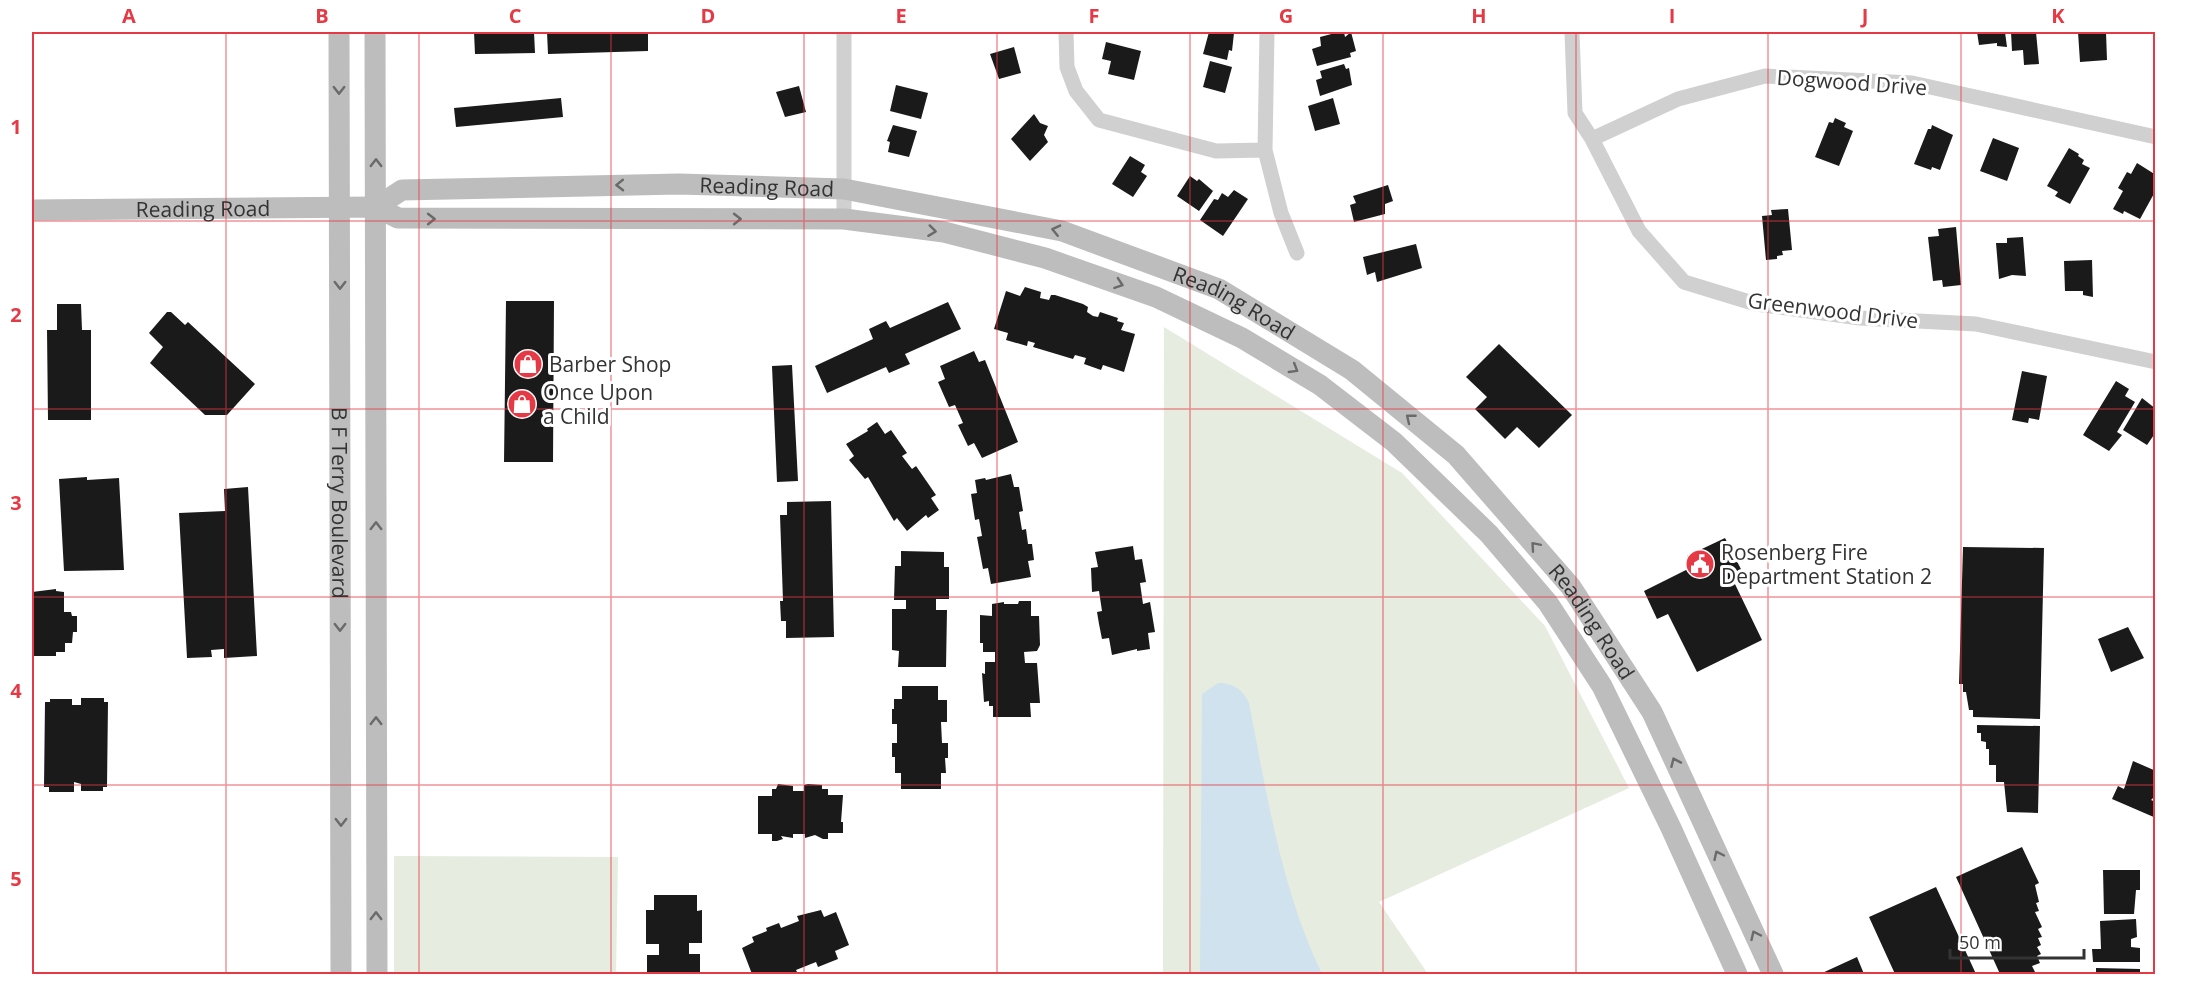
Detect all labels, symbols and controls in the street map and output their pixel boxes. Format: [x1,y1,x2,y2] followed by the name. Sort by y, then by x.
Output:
[122,2,136,29] text: A
[315,2,329,29] text: B
[509,2,522,29] text: C
[701,2,715,29] text: D
[895,2,907,29] text: E
[1089,2,1099,29] text: F
[1279,2,1293,29] text: G
[1471,2,1487,29] text: H
[1669,2,1675,29] text: I
[1860,2,1868,29] text: J
[2051,2,2065,29] text: K
[1776,63,1928,101] street label: Dogwood Drive
[333,85,345,94] one-way arrow
[10,113,22,140] text: 1
[370,159,382,168] one-way arrow
[699,171,834,203] street label: Reading Road
[616,179,625,192] one-way arrow
[136,194,270,223] street label: Reading Road
[427,213,436,225] one-way arrow
[733,213,742,225] one-way arrow
[927,224,936,236] one-way arrow
[1051,224,1061,237] one-way arrow
[1169,259,1300,346] street label: Reading Road
[1113,276,1124,289] one-way arrow
[334,280,346,289] one-way arrow
[1746,286,1920,334] street label: Greenwood Drive
[10,301,22,328] text: 2
[512,348,544,380] shop icon: Barber Shop
[549,350,671,378] place label: Barber Shop
[1288,362,1298,374] one-way arrow
[543,378,653,430] place label: Once Upon a Child
[506,388,538,420] shop icon: Once Upon a Child
[326,407,354,599] street label: B F Terry Boulevard
[1406,415,1417,426] one-way arrow
[10,489,22,516] text: 3
[370,522,382,531] one-way arrow
[1721,538,1932,590] place label: Rosenberg Fire Department Station 2
[1531,542,1542,553] one-way arrow
[1684,548,1716,580] public building icon: Rosenberg Fire Department Station 2
[1543,557,1641,685] street label: Reading Road
[334,622,346,631] one-way arrow
[10,677,22,704] text: 4
[370,717,382,726] one-way arrow
[1670,757,1682,768] one-way arrow
[335,817,347,826] one-way arrow
[1713,851,1725,862] one-way arrow
[10,865,22,892] text: 5
[370,912,382,921] one-way arrow
[1950,922,2084,960] scale bar
[1959,930,2001,954] text: 50 m
[1750,931,1762,942] one-way arrow

